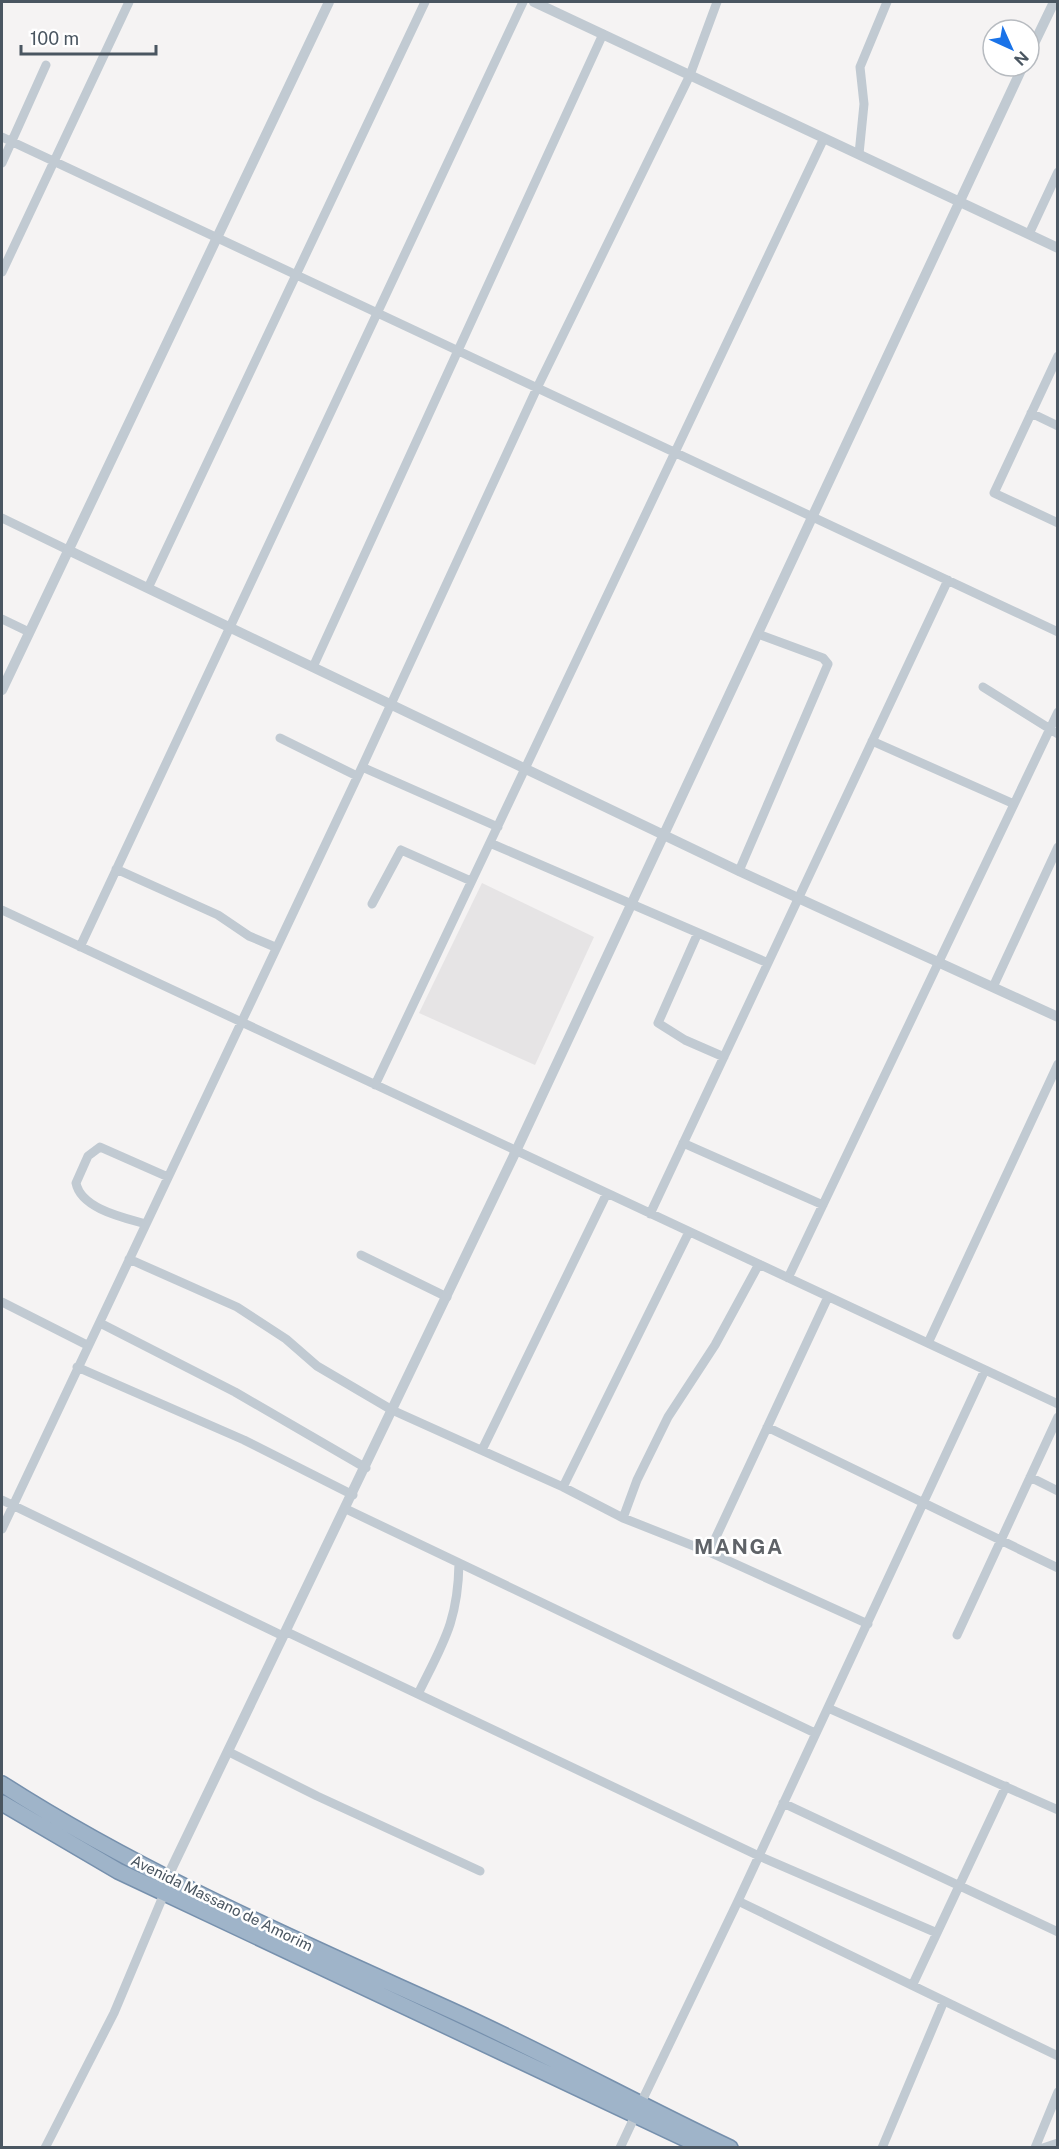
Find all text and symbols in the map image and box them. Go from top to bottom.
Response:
scale bar [21,18,156,56]
north arrow [981,18,1041,78]
text: 100 m [30,28,79,49]
text: N [1010,47,1032,69]
district label: MANGA [694,1534,784,1559]
street label: Avenida Massano de Amorim [128,1852,316,1954]

